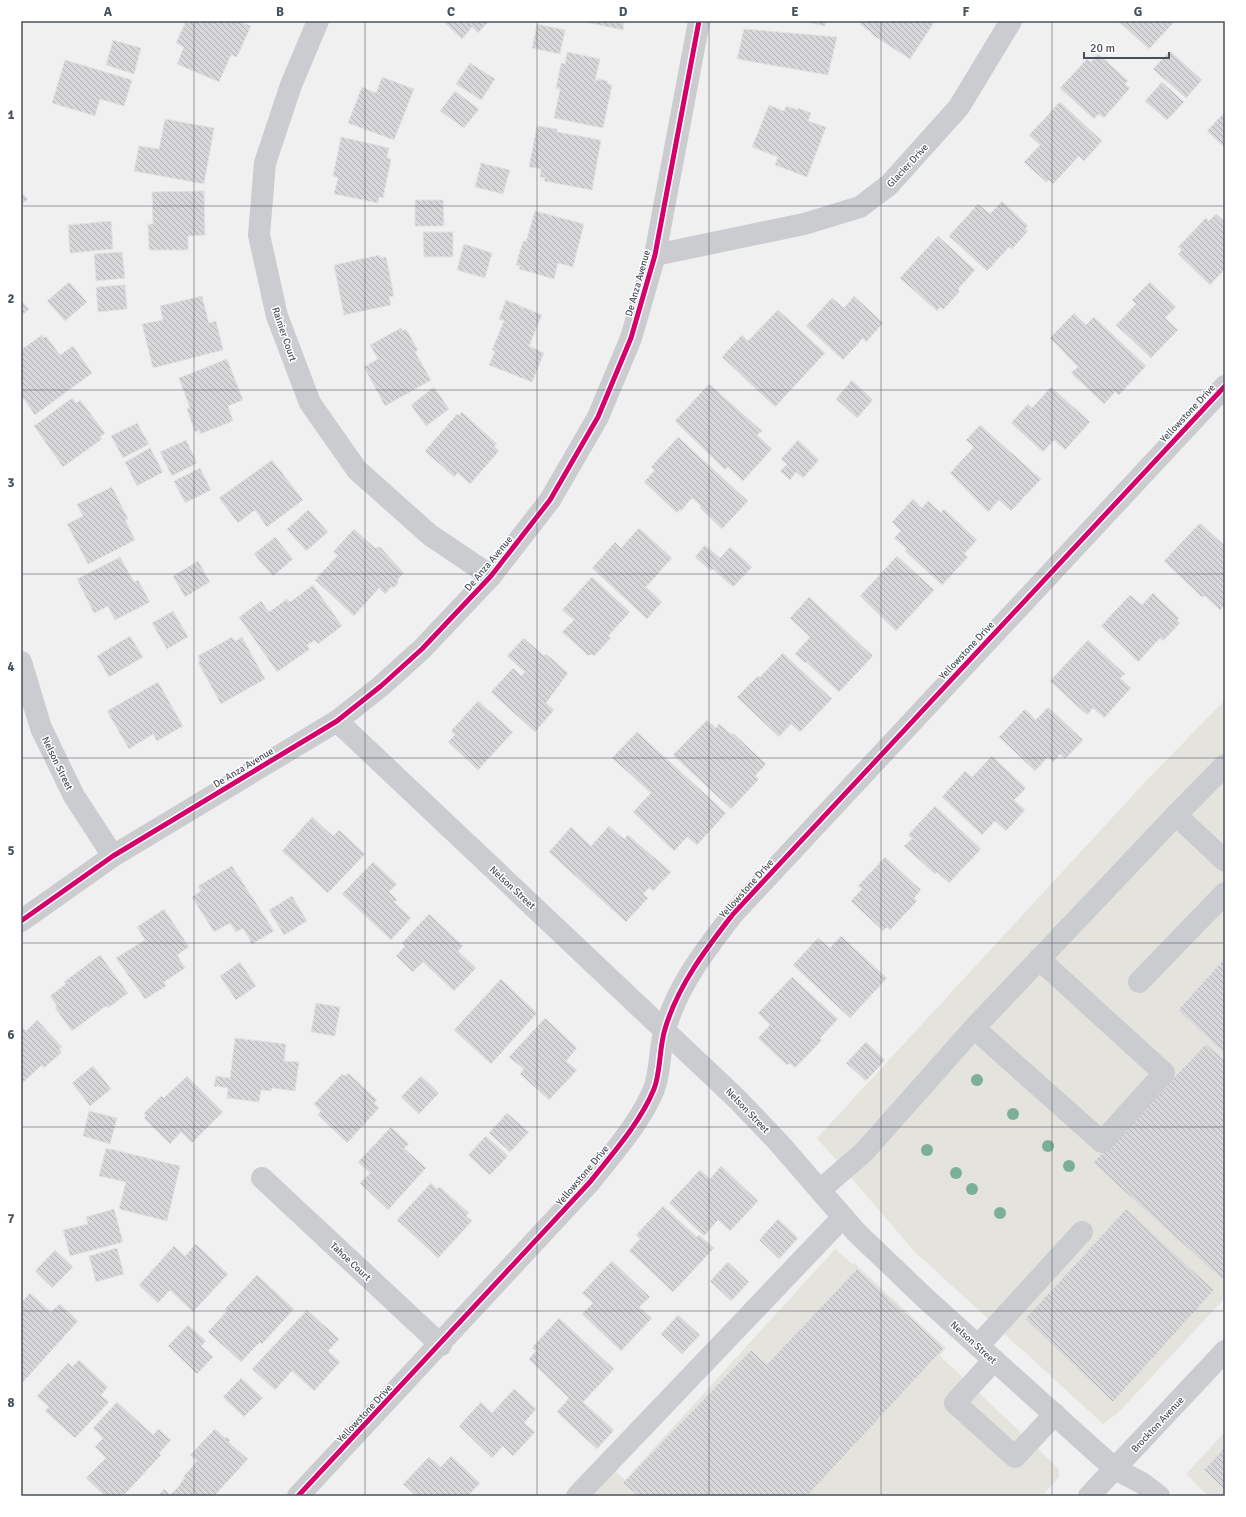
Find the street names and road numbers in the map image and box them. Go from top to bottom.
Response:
street label: Glacier Drive [885,141,931,190]
street label: De Anza Avenue [623,249,653,318]
street label: Rainier Court [269,306,299,364]
street label: Yellowstone Drive [1158,382,1218,445]
street label: De Anza Avenue [462,534,515,594]
street label: Yellowstone Drive [937,619,997,682]
street label: Nelson Street [39,735,75,793]
street label: De Anza Avenue [211,745,276,791]
street label: Yellowstone Drive [717,857,776,921]
street label: Nelson Street [487,864,538,912]
street label: Nelson Street [723,1086,772,1136]
street label: Yellowstone Drive [554,1143,612,1208]
street label: Tahoe Court [328,1240,373,1284]
street label: Nelson Street [948,1319,999,1367]
street label: Yellowstone Drive [335,1382,395,1445]
street label: Brockton Avenue [1129,1394,1187,1455]

